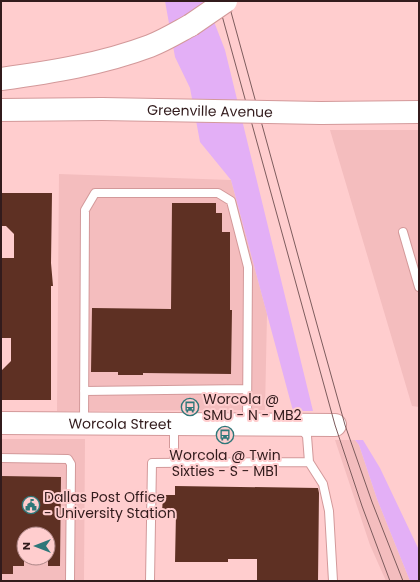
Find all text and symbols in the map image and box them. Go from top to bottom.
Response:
street label: Greenville Avenue [147,100,273,122]
place label: Worcola @ SMU - N - MB2 [203,389,302,425]
bus stop icon: Worcola @ SMU - N - MB2 [180,397,200,417]
street label: Worcola Street [68,413,172,434]
bus stop icon: Worcola @ Twin Sixties - S - MB1 [215,425,235,445]
place label: Worcola @ Twin Sixties - S - MB1 [169,445,281,481]
place label: Dallas Post Office - University Station [44,487,176,523]
public building icon: Dallas Post Office - University Station [21,495,41,515]
north arrow [16,526,56,566]
text: N [18,542,34,550]

